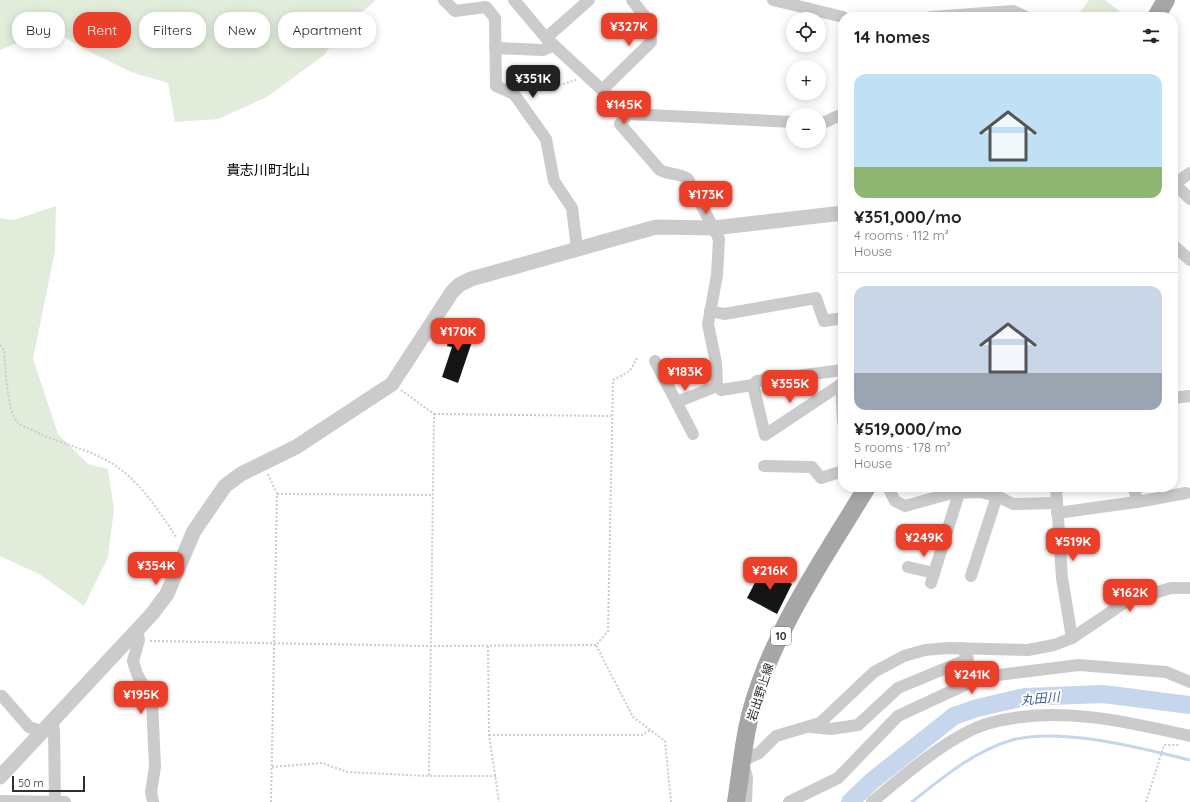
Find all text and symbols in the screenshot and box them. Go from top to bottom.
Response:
chip: Buy [12,12,65,48]
chip: Rent [73,12,131,48]
chip: Filters [139,12,206,48]
chip: New [214,12,270,48]
chip: Apartment [278,12,376,48]
map controls [786,12,826,148]
button: locate [786,12,826,52]
pin: ¥327K [601,13,657,47]
text: ¥327K [610,18,648,34]
icon: filters [1140,25,1162,47]
text: 14 homes [854,26,930,47]
button: + [786,60,826,100]
pin: ¥351K [505,65,561,99]
text: ¥351K [515,70,551,86]
pin: ¥145K [596,91,652,125]
text: ¥145K [606,96,642,112]
icon: home [972,100,1044,172]
button: − [786,108,826,148]
district label: 貴志川町北山 [226,161,310,179]
pin: ¥173K [678,181,734,215]
text: ¥173K [688,186,724,202]
text: ¥351,000/mo [854,206,962,227]
text: 4 rooms · 112 m² [854,227,949,243]
text: House [854,243,892,259]
icon: home [972,312,1044,384]
pin: ¥170K [430,318,486,352]
text: ¥170K [440,323,476,339]
pin: ¥183K [657,358,713,392]
text: ¥183K [667,363,703,379]
pin: ¥355K [762,370,818,404]
text: ¥355K [771,375,809,391]
text: ¥519,000/mo [854,418,962,439]
text: 5 rooms · 178 m² [854,439,951,455]
text: House [854,455,892,471]
pin: ¥249K [896,524,952,558]
pin: ¥519K [1045,528,1101,562]
text: ¥249K [905,529,943,545]
text: ¥519K [1055,533,1091,549]
pin: ¥354K [128,552,184,586]
text: ¥354K [137,557,175,573]
pin: ¥216K [742,557,798,591]
text: ¥216K [752,562,788,578]
pin: ¥162K [1102,579,1158,613]
text: ¥162K [1112,584,1148,600]
road number: 10 [771,627,791,645]
street label: 岩出野上線 [744,661,776,723]
pin: ¥241K [944,661,1000,695]
text: ¥241K [954,666,990,682]
pin: ¥195K [113,681,169,715]
text: ¥195K [123,686,159,702]
water label: 丸田川 [1020,688,1062,708]
scale bar [12,774,85,793]
text: 50 m [18,776,44,790]

